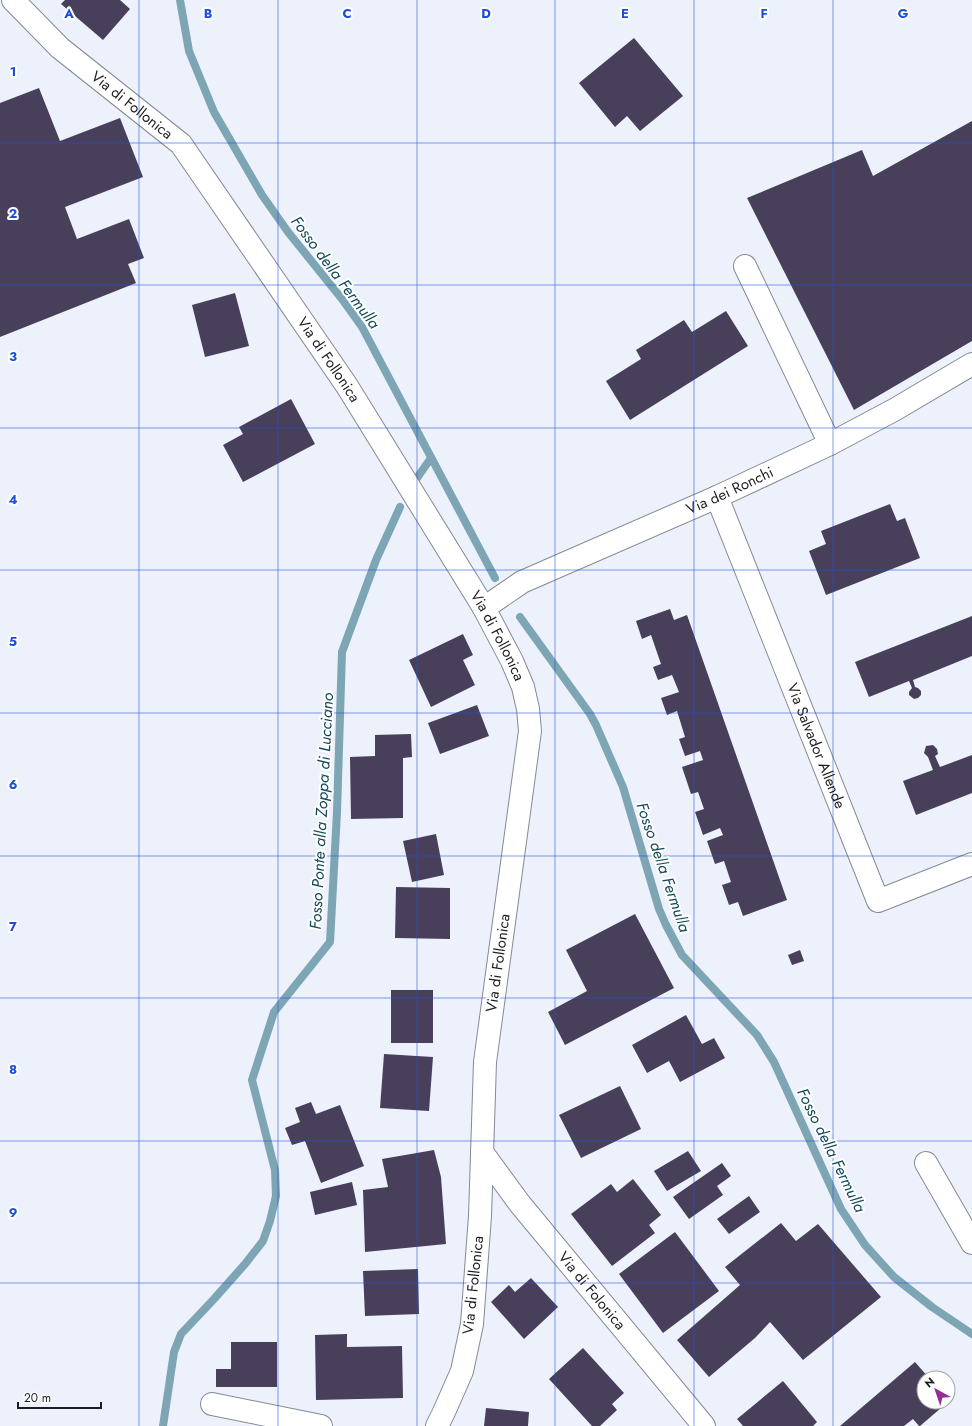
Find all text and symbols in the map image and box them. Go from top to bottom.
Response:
text: A [63,4,74,23]
text: B [204,4,213,23]
text: C [342,4,352,23]
text: D [481,4,491,23]
text: E [621,4,629,23]
text: F [760,4,768,23]
text: G [898,4,909,23]
text: 1 [10,62,16,81]
street label: Via di Follonica [86,66,178,144]
text: 2 [9,204,17,223]
water label: Fosso della Fermulla [285,211,386,334]
street label: Via di Follonica [292,312,366,407]
text: 3 [9,347,17,366]
street label: Via dei Ronchi [683,461,777,520]
text: 4 [8,490,18,509]
street label: Via di Follonica [465,586,530,684]
text: 5 [9,632,17,651]
street label: Via Salvador Allende [781,680,851,812]
water label: Fosso Ponte alla Zoppa di Lucciano [304,692,339,930]
text: 6 [9,775,18,794]
water label: Fosso della Fermulla [631,799,697,935]
street label: Via di Follonica [480,912,516,1014]
text: 7 [9,917,17,936]
text: 8 [9,1060,17,1079]
water label: Fosso della Fermulla [791,1084,872,1217]
text: 9 [9,1203,18,1222]
street label: Via di Follonica [457,1235,489,1335]
street label: Via di Folonica [553,1247,631,1335]
north arrow [916,1370,956,1410]
text: N [921,1373,938,1391]
scale bar [18,1384,101,1410]
text: 20 m [24,1389,51,1407]

